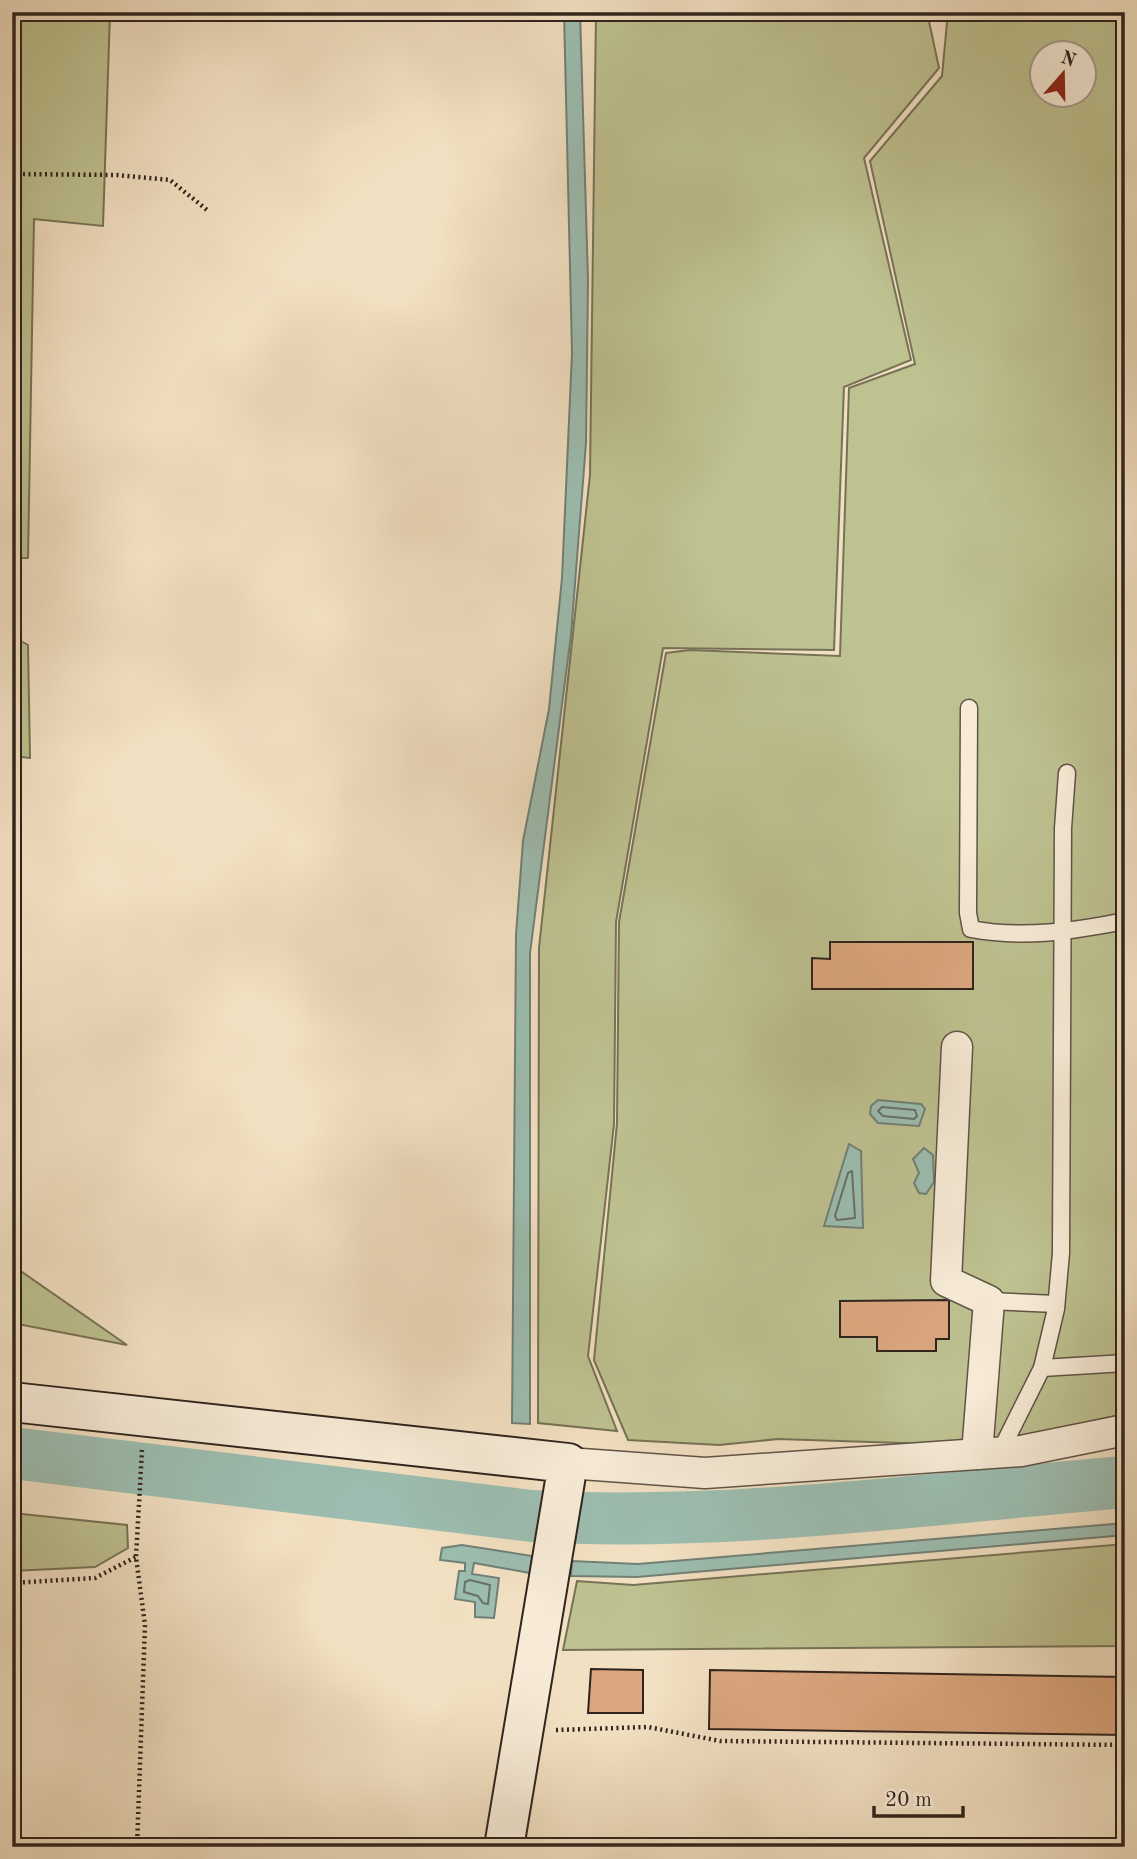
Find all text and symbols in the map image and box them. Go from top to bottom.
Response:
north arrow [1028,38,1098,108]
text: N [1058,49,1078,72]
scale bar [874,1775,964,1819]
text: 20 m [885,1790,932,1811]

